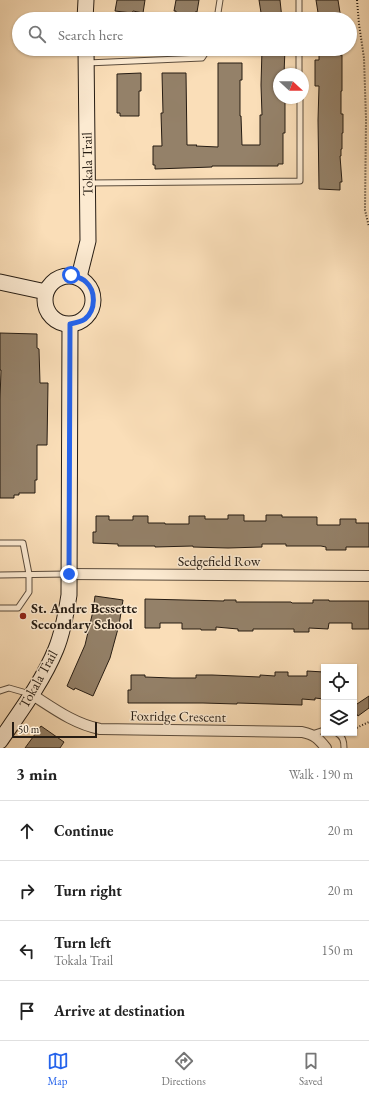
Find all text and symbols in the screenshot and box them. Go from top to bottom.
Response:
search box [12,12,357,56]
icon: search [26,23,48,45]
text: Search here [58,25,123,44]
north arrow [273,68,309,104]
street label: Tokala Trail [77,131,97,196]
route start [62,266,80,284]
street label: Sedgefield Row [178,552,261,570]
route end [60,565,78,583]
place label: St. Andre Bessette Secondary School [31,599,137,633]
marker: St. Andre Bessette Secondary School [18,611,28,621]
street label: Tokala Trail [15,646,62,711]
map controls [321,664,357,736]
button: locate [321,664,357,700]
button: layers [321,700,357,736]
street label: Foxridge Crescent [130,706,227,726]
scale bar [12,720,97,739]
text: 50 m [18,722,39,736]
text: 3 min [16,763,57,785]
text: Walk · 190 m [289,766,353,783]
icon: ahead [16,820,38,842]
text: Continue [54,821,114,840]
text: 20 m [328,822,353,839]
icon: right [16,880,38,902]
text: Turn right [54,881,122,900]
text: 20 m [328,882,353,899]
text: Turn left [54,933,111,952]
icon: left [16,940,38,962]
text: 150 m [322,942,353,959]
text: Tokala Trail [54,952,113,969]
icon: arrive [16,1000,38,1022]
text: Arrive at destination [54,1001,185,1020]
tab: Map [47,1050,69,1088]
tab: Directions [162,1050,206,1088]
tab: Saved [299,1050,322,1088]

